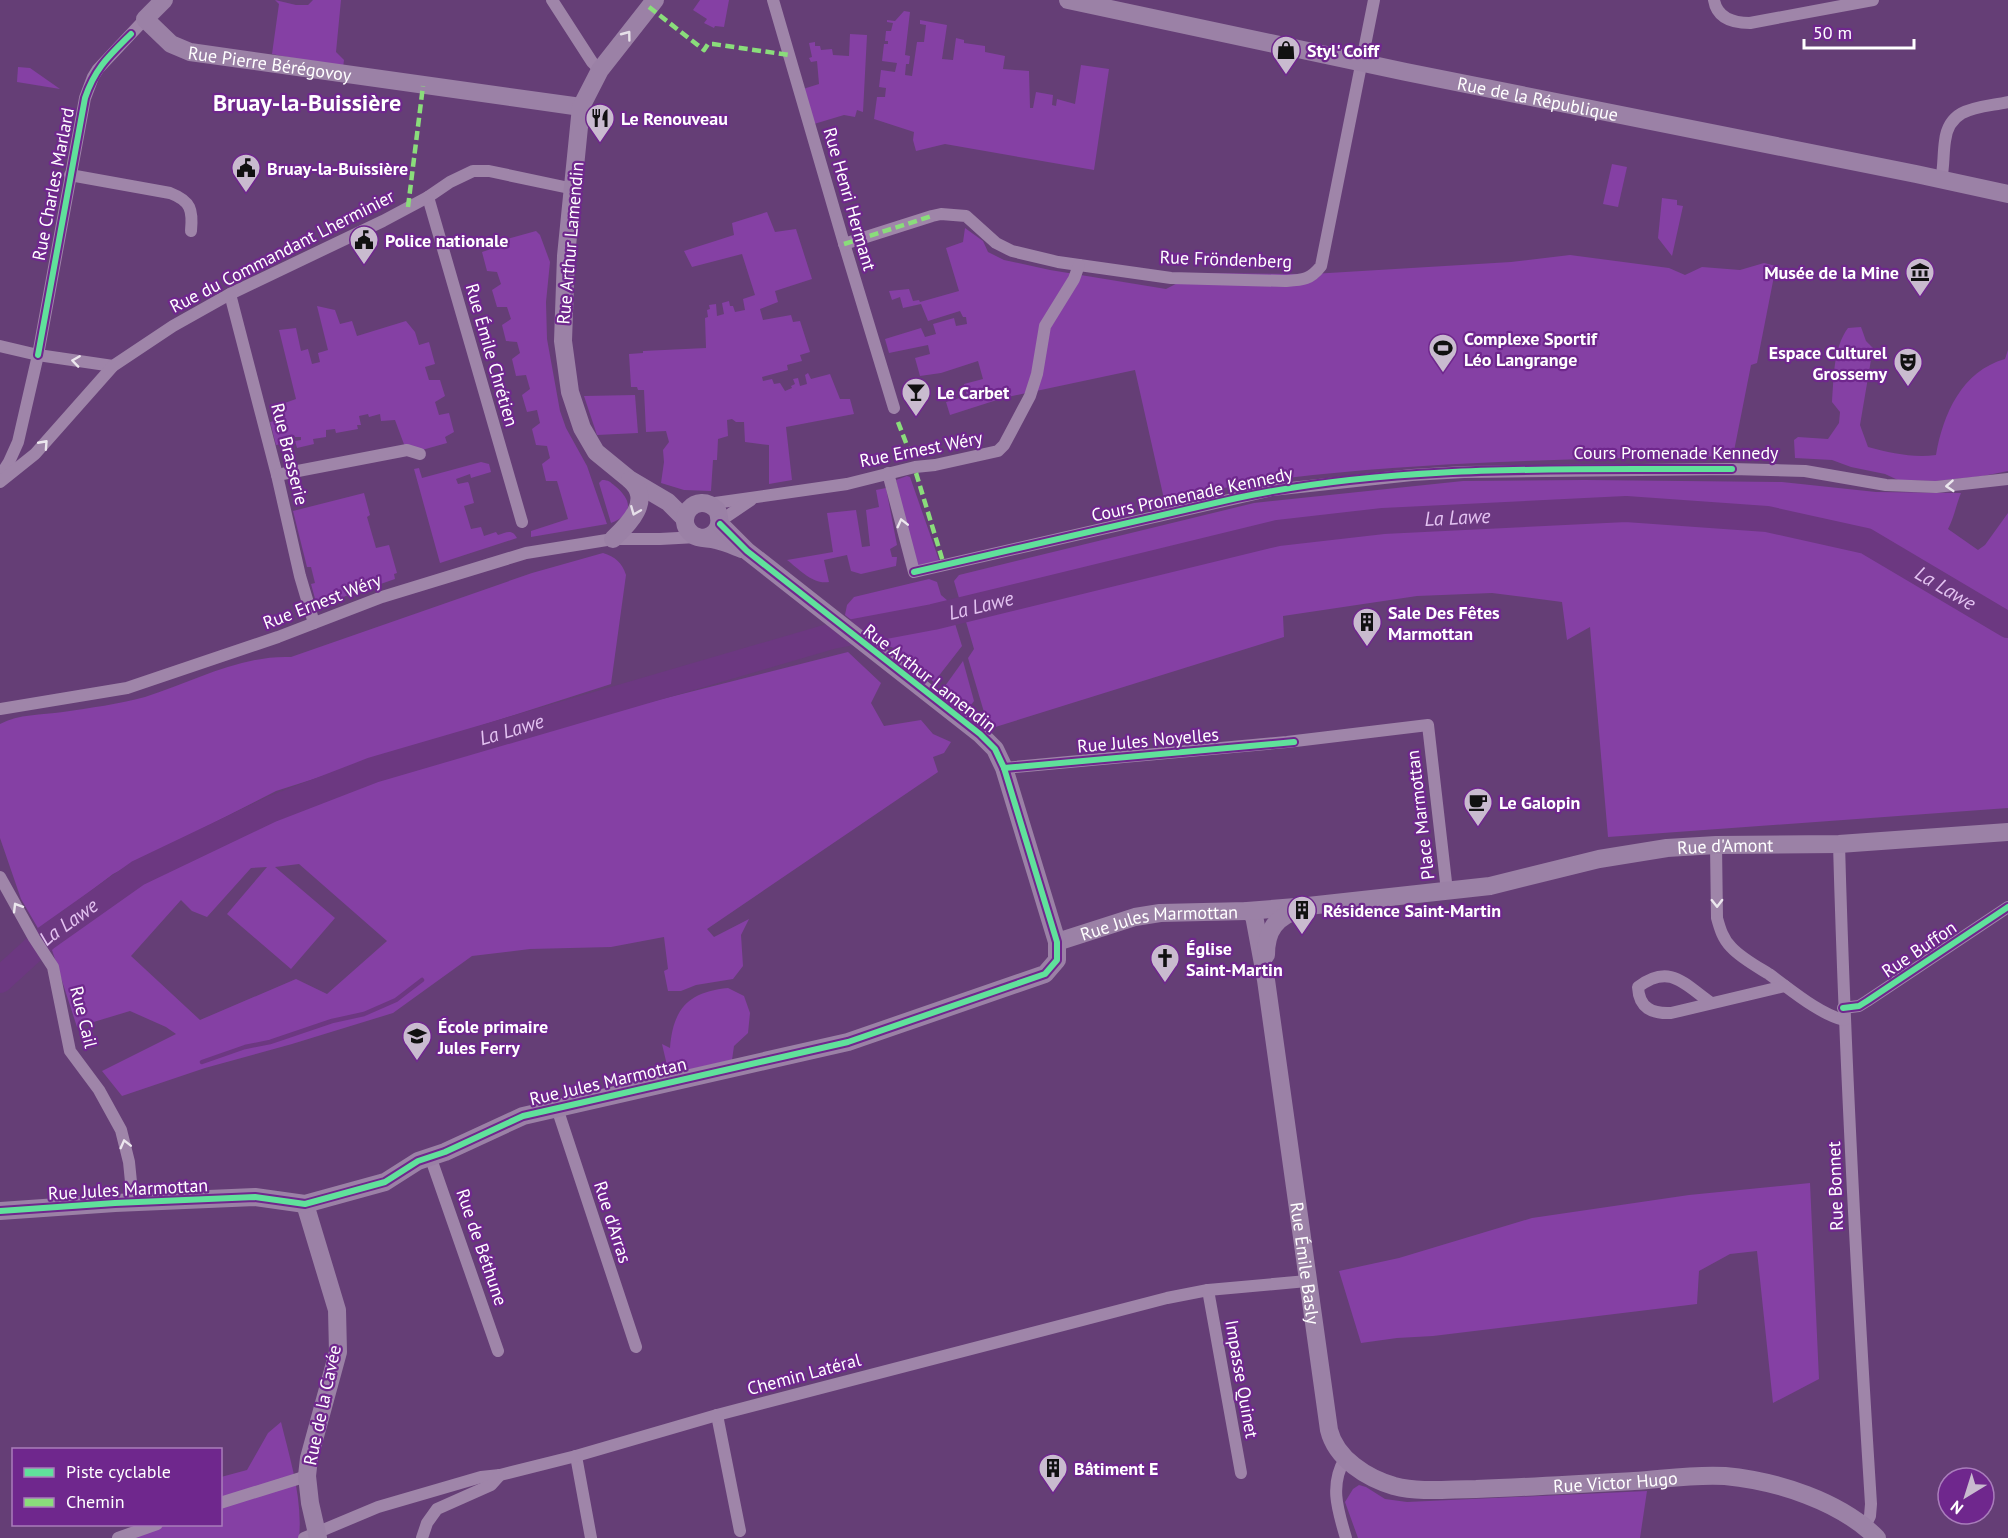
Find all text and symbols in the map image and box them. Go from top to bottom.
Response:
scale bar [1804,12,1914,50]
text: 50 m [1813,21,1852,44]
one-way arrow [620,31,631,42]
shop icon: Styl' Coiff [1270,34,1302,76]
place label: Styl' Coiff [1307,39,1380,62]
street label: Rue Pierre Bérégovoy [187,40,353,86]
street label: Rue de la République [1455,71,1620,126]
district label: Bruay-la-Buissière [213,87,401,118]
restaurant icon: Le Renouveau [584,102,616,144]
street label: Rue Charles Marlard [27,106,79,262]
place label: Le Renouveau [621,107,728,130]
street label: Rue Henri Hermant [819,125,881,273]
public building icon: Bruay-la-Buissière [230,152,262,194]
place label: Bruay-la-Buissière [267,157,408,180]
street label: Rue Arthur Lamendin [551,161,589,325]
street label: Rue du Commandant Lherminier [166,184,398,318]
public building icon: Police nationale [348,224,380,266]
place label: Police nationale [385,229,508,252]
street label: Rue Fröndenberg [1159,245,1293,273]
museum icon: Musée de la Mine [1904,256,1936,298]
place label: Musée de la Mine [1764,261,1899,284]
street label: Rue Émile Chrétien [461,281,523,429]
place label: Complexe Sportif Léo Langrange [1464,327,1598,371]
sports icon: Complexe Sportif Léo Langrange [1427,332,1459,374]
place label: Espace Culturel Grossemy [1769,341,1888,385]
theatre icon: Espace Culturel Grossemy [1892,346,1924,388]
one-way arrow [71,355,80,367]
bar icon: Le Carbet [900,376,932,418]
place label: Le Carbet [937,381,1010,404]
street label: Rue Brasserie [266,401,314,507]
street label: Rue Ernest Wéry [858,426,985,472]
one-way arrow [37,440,48,451]
street label: Cours Promenade Kennedy [1573,441,1779,464]
street label: Cours Promenade Kennedy [1089,461,1295,527]
one-way arrow [1945,480,1954,493]
water label: La Lawe [1424,503,1492,532]
one-way arrow [630,504,642,515]
one-way arrow [896,518,909,528]
water label: La Lawe [1911,560,1981,617]
street label: Rue Ernest Wéry [260,568,385,634]
water label: La Lawe [946,585,1017,626]
place label: Sale Des Fêtes Marmottan [1388,601,1500,645]
building icon: Sale Des Fêtes Marmottan [1351,606,1383,648]
street label: Rue Arthur Lamendin [859,619,1001,737]
water label: La Lawe [476,708,548,751]
street label: Rue Jules Noyelles [1076,722,1220,758]
street label: Place Marmottan [1401,749,1439,881]
cafe icon: Le Galopin [1462,786,1494,828]
place label: Le Galopin [1499,791,1580,814]
street label: Rue d'Amont [1676,833,1773,859]
water label: La Lawe [33,892,104,951]
building icon: Résidence Saint-Martin [1286,894,1318,936]
place label: Résidence Saint-Martin [1323,899,1501,922]
one-way arrow [1711,899,1723,908]
street label: Rue Jules Marmottan [1077,900,1238,945]
one-way arrow [13,903,25,913]
street label: Rue Buffon [1877,916,1961,982]
place label: Église Saint-Martin [1186,937,1283,981]
church icon: Église Saint-Martin [1149,942,1181,984]
street label: Rue Cail [65,984,103,1051]
place label: École primaire Jules Ferry [437,1015,548,1059]
school or university icon: École primaire Jules Ferry [401,1020,433,1062]
street label: Rue Jules Marmottan [527,1052,689,1110]
one-way arrow [119,1139,132,1149]
street label: Rue Bonnet [1822,1141,1848,1231]
street label: Rue Jules Marmottan [47,1173,209,1205]
street label: Rue d'Arras [589,1178,637,1266]
street label: Rue de Béthune [451,1186,513,1308]
street label: Rue Émile Basly [1286,1200,1326,1326]
street label: Impasse Quinet [1220,1318,1264,1440]
street label: Rue de la Cavée [298,1343,346,1467]
street label: Chemin Latéral [745,1348,864,1400]
legend [12,1448,222,1526]
building icon: Bâtiment E [1037,1452,1069,1494]
place label: Bâtiment E [1074,1457,1158,1480]
text: Piste cyclable [66,1460,171,1483]
street label: Rue Victor Hugo [1553,1466,1678,1497]
north arrow [1936,1466,1996,1526]
text: Chemin [66,1490,125,1513]
text: N [1946,1497,1967,1519]

